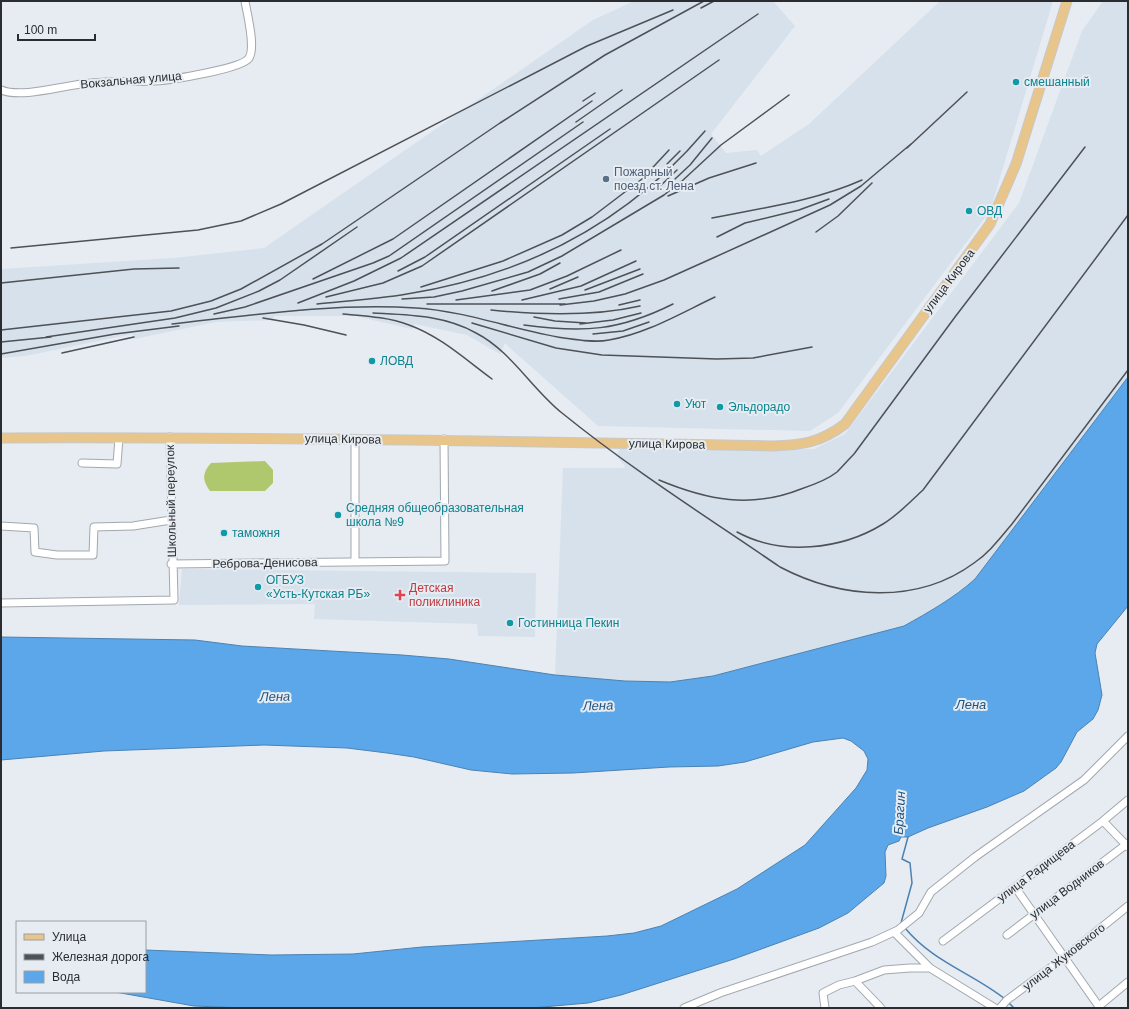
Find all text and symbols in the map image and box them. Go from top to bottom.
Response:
scale bar [18,16,95,42]
text: 100 m [24,23,57,37]
street label: Вокзальная улица [80,69,183,91]
place label: смешанный [1024,75,1090,89]
marker: смешанный [1011,77,1021,87]
place label: Пожарный поезд ст. Лена [614,165,694,193]
marker: Пожарный поезд ст. Лена [601,174,611,184]
place label: ОВД [977,204,1002,218]
marker: ОВД [964,206,974,216]
street label: улица Кирова [920,246,978,316]
place label: ЛОВД [380,354,413,368]
marker: ЛОВД [367,356,377,366]
place label: Уют [685,397,707,411]
marker: Уют [672,399,682,409]
place label: Эльдорадо [728,400,791,414]
marker: Эльдорадо [715,402,725,412]
street label: улица Кирова [305,431,382,447]
street label: улица Кирова [629,436,706,452]
street label: Школьный переулок [163,444,179,557]
place label: Средняя общеобразовательная школа №9 [346,501,524,529]
marker: Средняя общеобразовательная школа №9 [333,510,343,520]
place label: таможня [232,526,280,540]
marker: таможня [219,528,229,538]
street label: Реброва-Денисова [212,555,318,571]
place label: ОГБУЗ «Усть-Кутская РБ» [266,573,370,601]
place label: Детская поликлиника [409,581,481,609]
marker: ОГБУЗ «Усть-Кутская РБ» [253,582,263,592]
marker: Детская поликлиника [394,589,406,601]
place label: Гостинница Пекин [518,616,619,630]
marker: Гостинница Пекин [505,618,515,628]
water label: Лена [259,689,290,704]
water label: Лена [581,697,614,714]
water label: Лена [955,697,986,712]
water label: Брагин [891,791,908,835]
street label: улица Радищева [994,837,1078,905]
street label: улица Водников [1027,856,1107,922]
street label: улица Жуковского [1020,920,1108,993]
legend [16,921,146,993]
text: Улица [52,930,86,944]
text: Железная дорога [52,950,149,964]
text: Вода [52,970,80,984]

